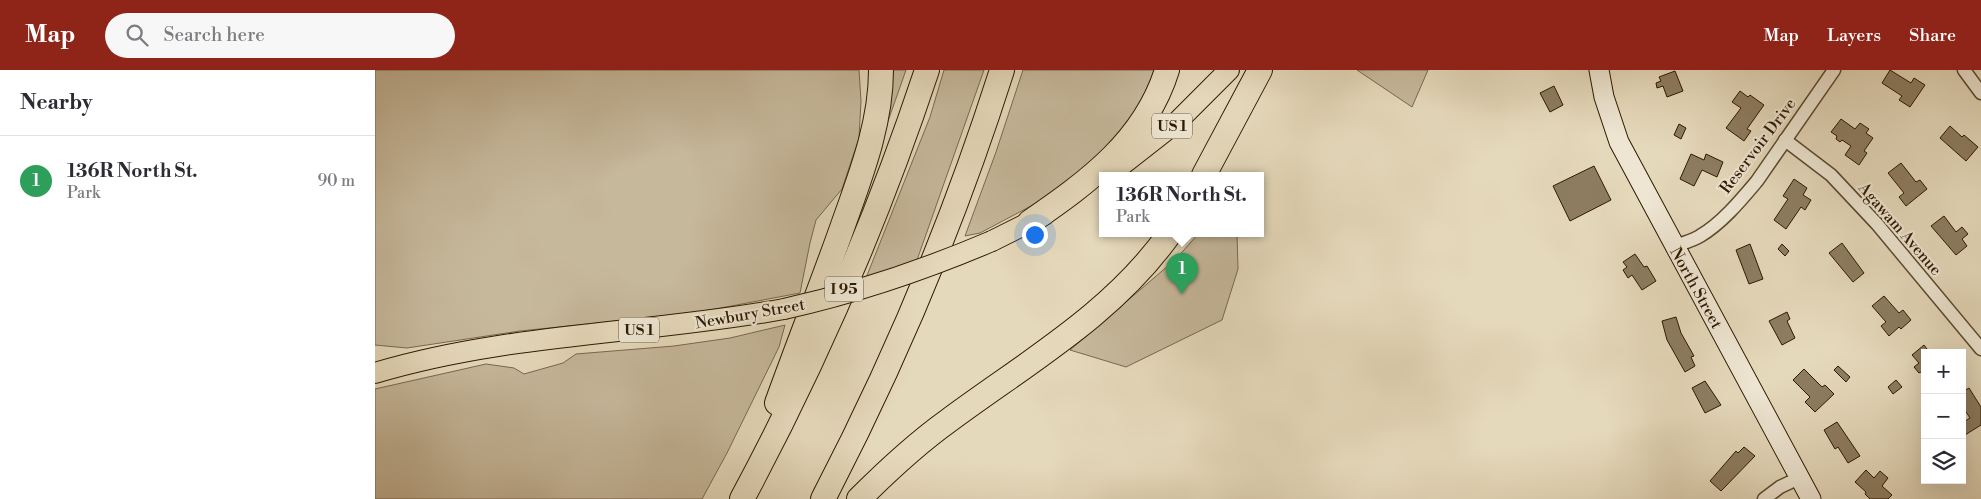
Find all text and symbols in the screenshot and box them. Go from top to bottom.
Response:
search box [105,13,455,58]
text: Map [25,20,75,50]
icon: search [123,21,151,49]
text: Search here [163,23,265,47]
text: Map [1764,24,1799,47]
text: Layers [1827,24,1881,47]
text: Share [1909,24,1956,47]
text: Nearby [20,90,93,116]
street label: Reservoir Drive [1716,94,1800,198]
road number: US 1 [1152,114,1192,138]
text: 136R North St. [67,159,198,183]
text: 1 [32,171,40,191]
text: 90 m [317,171,355,191]
popup [1099,172,1264,237]
street label: Agawam Avenue [1853,178,1946,280]
text: Park [67,183,100,203]
text: 136R North St. [1116,183,1247,207]
text: Park [1116,207,1149,227]
your location [1022,222,1048,248]
street label: North Street [1665,244,1727,333]
pin: 1 [1166,253,1198,294]
road number: I 95 [825,276,863,302]
street label: Newbury Street [694,294,807,333]
road number: US 1 [619,318,659,342]
map controls [1921,349,1966,484]
button: + [1921,349,1966,394]
button: − [1921,394,1966,439]
button: layers [1921,439,1966,484]

